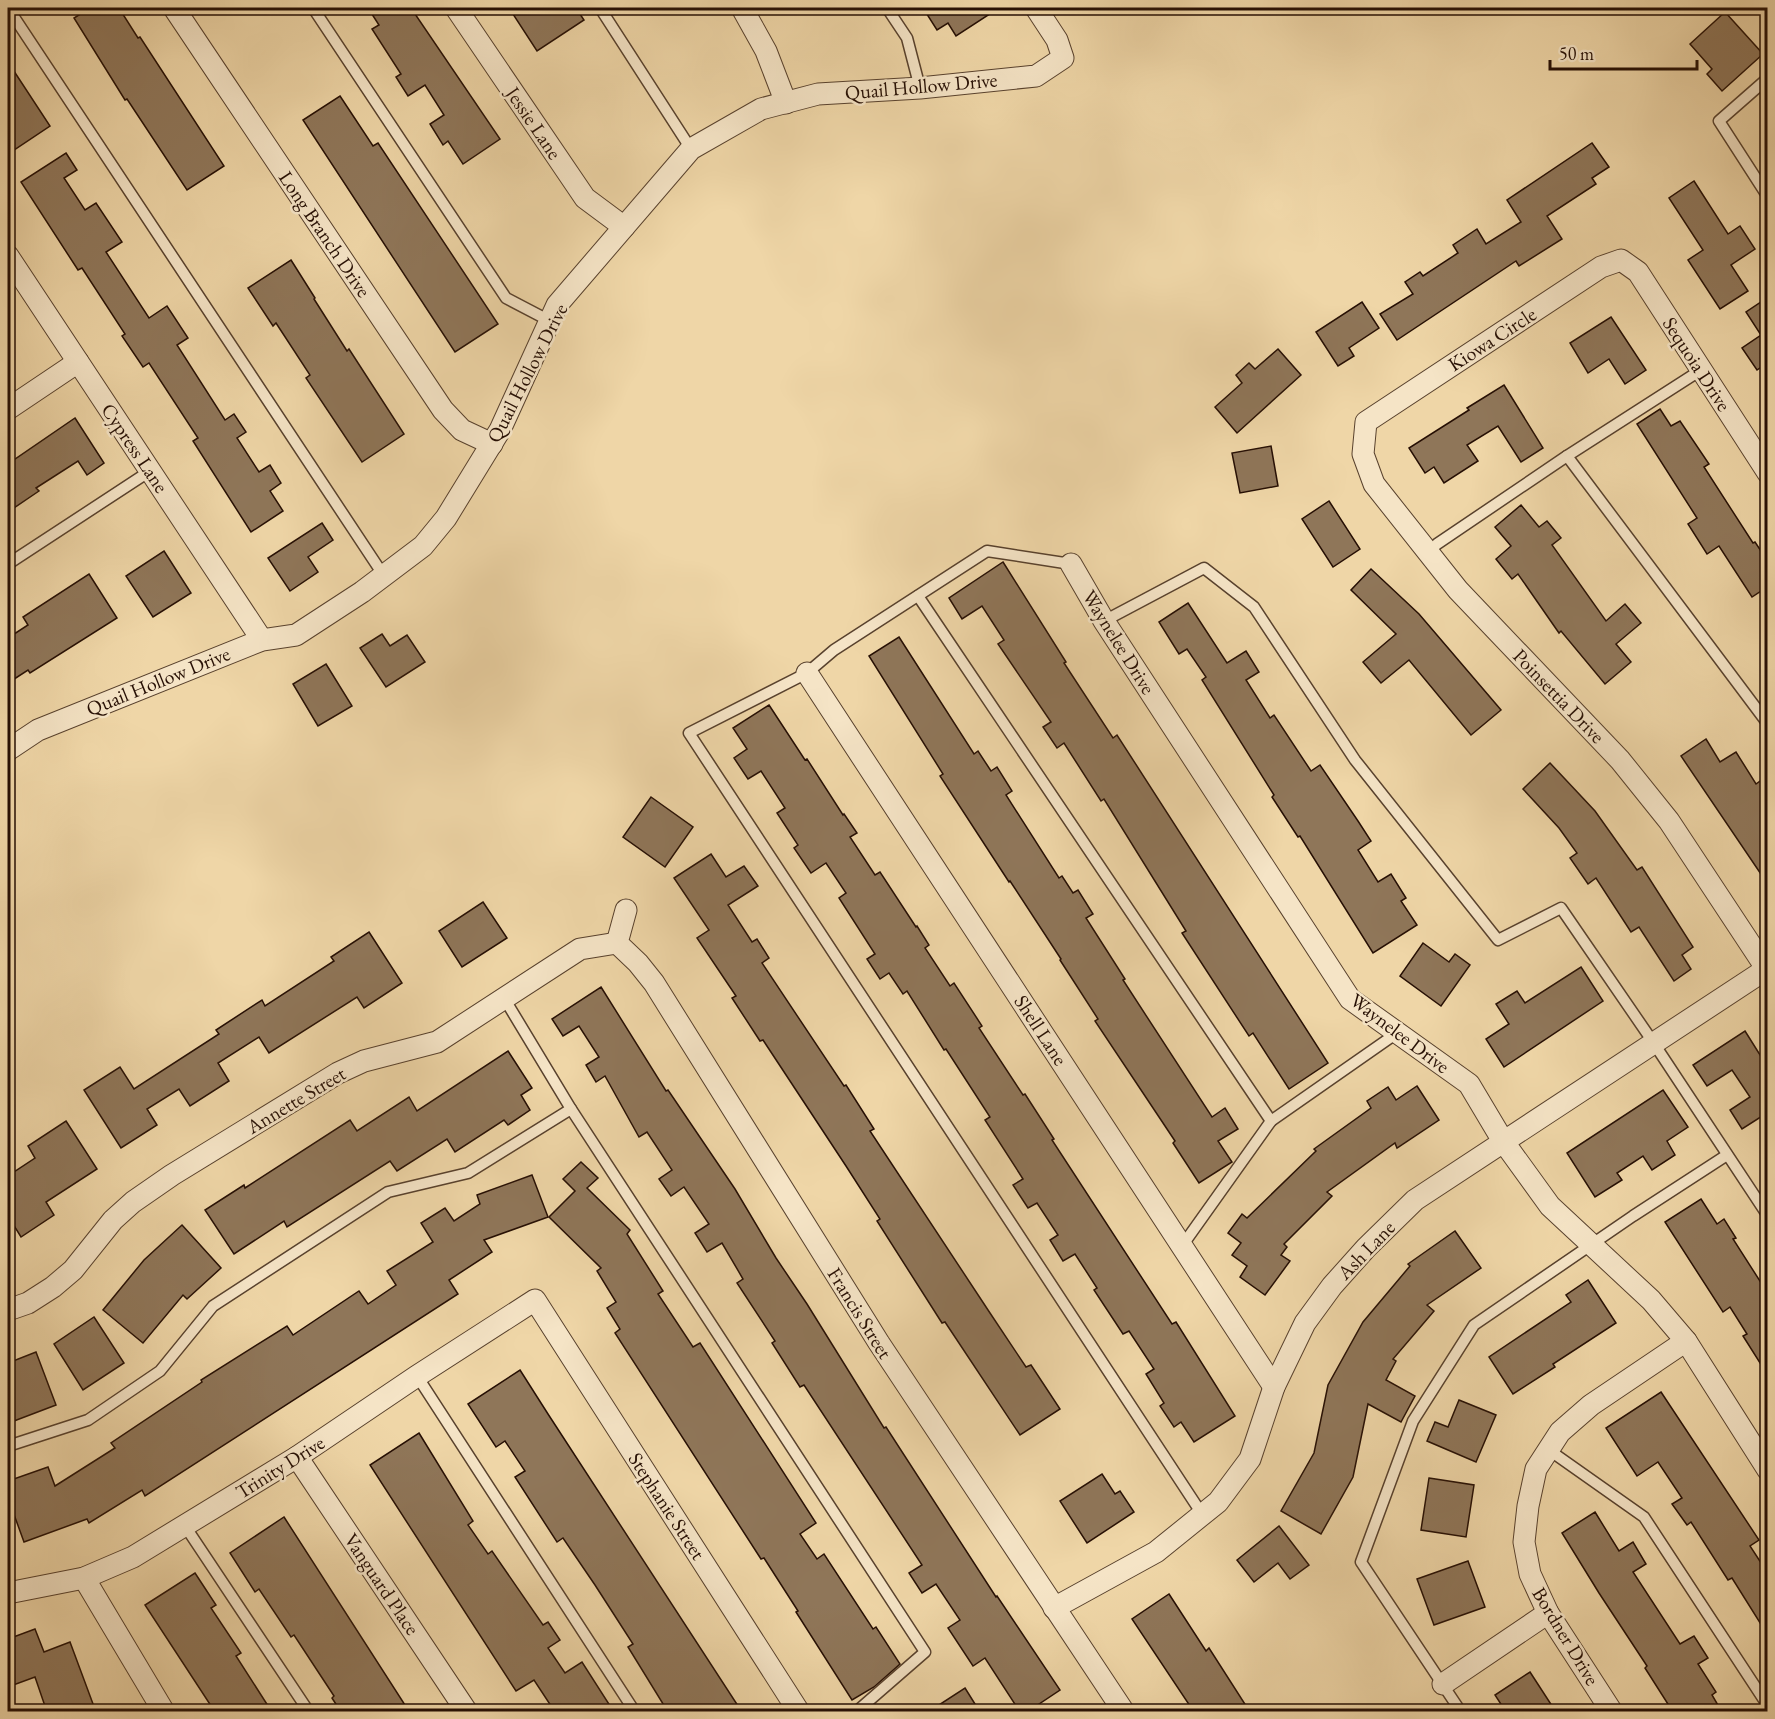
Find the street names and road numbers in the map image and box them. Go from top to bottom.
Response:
street label: Quail Hollow Drive [844,66,998,106]
street label: Jessie Lane [499,80,568,165]
street label: Long Branch Drive [273,166,377,302]
street label: Quail Hollow Drive [481,299,573,447]
street label: Kiowa Circle [1443,301,1541,377]
street label: Sequoia Drive [1657,312,1737,416]
street label: Cypress Lane [95,398,175,498]
street label: Waynelee Drive [1077,585,1161,699]
street label: Quail Hollow Drive [82,640,234,722]
street label: Poinsettia Drive [1507,643,1611,749]
street label: Waynelee Drive [1345,987,1455,1079]
street label: Shell Lane [1009,990,1074,1070]
street label: Annette Street [241,1060,351,1140]
street label: Ash Lane [1331,1215,1401,1286]
street label: Francis Street [822,1262,899,1364]
street label: Trinity Drive [231,1429,330,1505]
street label: Stephanie Street [623,1447,712,1565]
street label: Vanguard Place [338,1528,426,1640]
street label: Bordner Drive [1526,1582,1606,1690]

